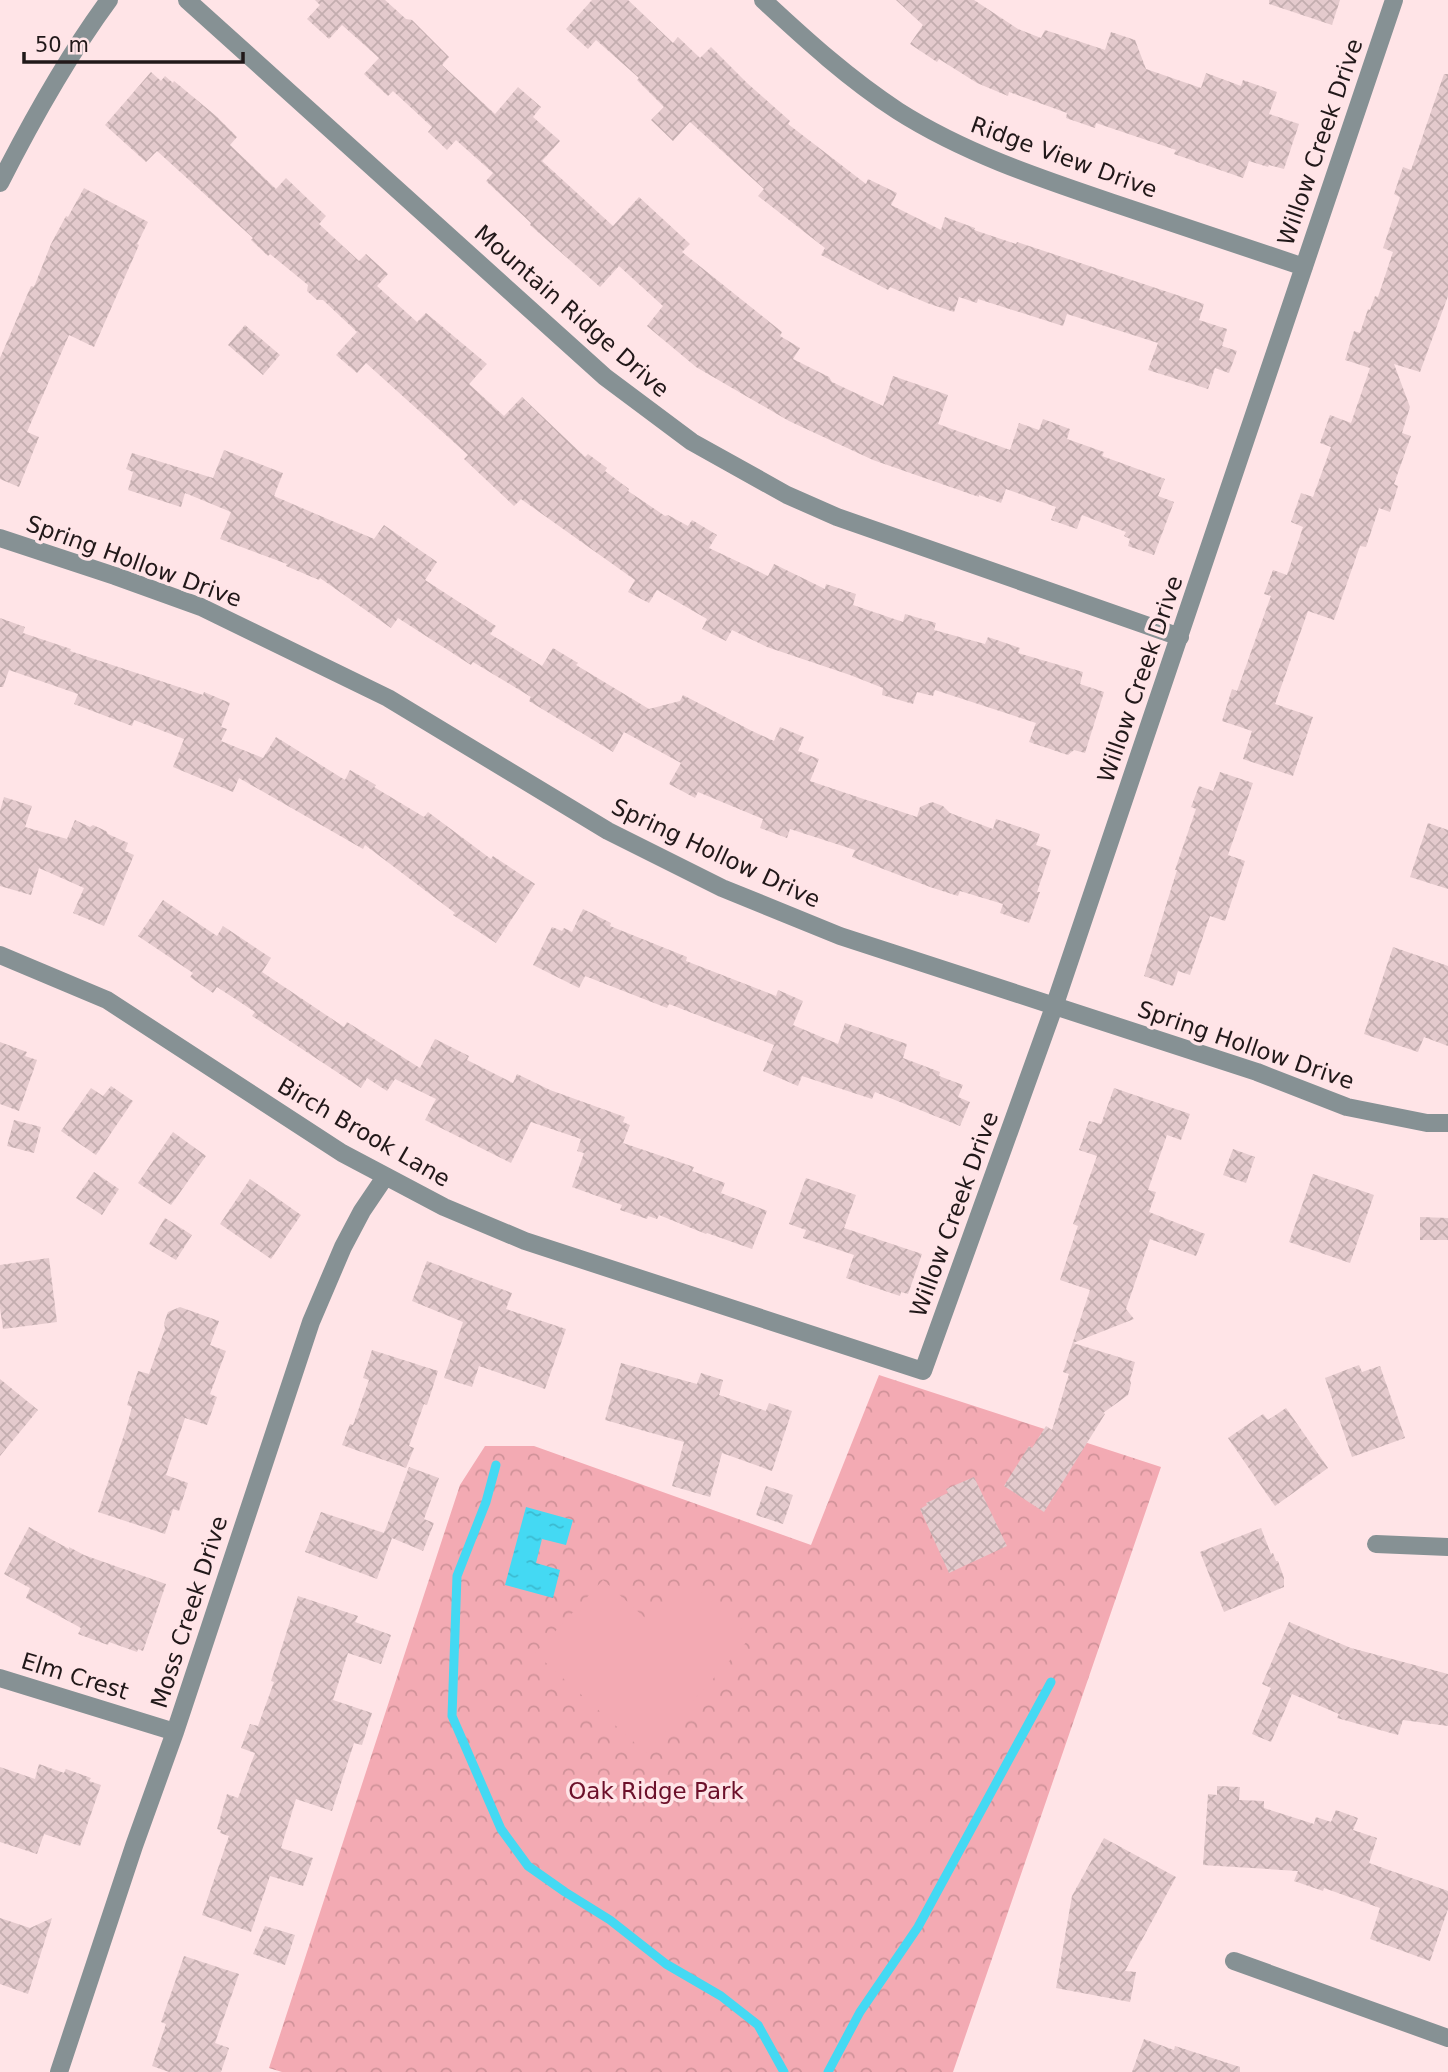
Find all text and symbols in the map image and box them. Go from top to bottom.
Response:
scale bar [24,21,243,65]
text: 50 m [35,33,89,57]
street label: Willow Creek Drive [1272,35,1368,249]
street label: Ridge View Drive [967,111,1161,203]
street label: Mountain Ridge Drive [470,220,674,402]
street label: Spring Hollow Drive [23,510,245,612]
street label: Willow Creek Drive [1092,572,1188,786]
street label: Spring Hollow Drive [608,793,824,913]
street label: Spring Hollow Drive [1134,996,1358,1094]
street label: Birch Brook Lane [273,1072,455,1192]
street label: Willow Creek Drive [905,1108,1003,1320]
street label: Moss Creek Drive [146,1513,232,1711]
street label: Elm Crest [18,1647,132,1705]
park label: Oak Ridge Park [568,1778,744,1804]

